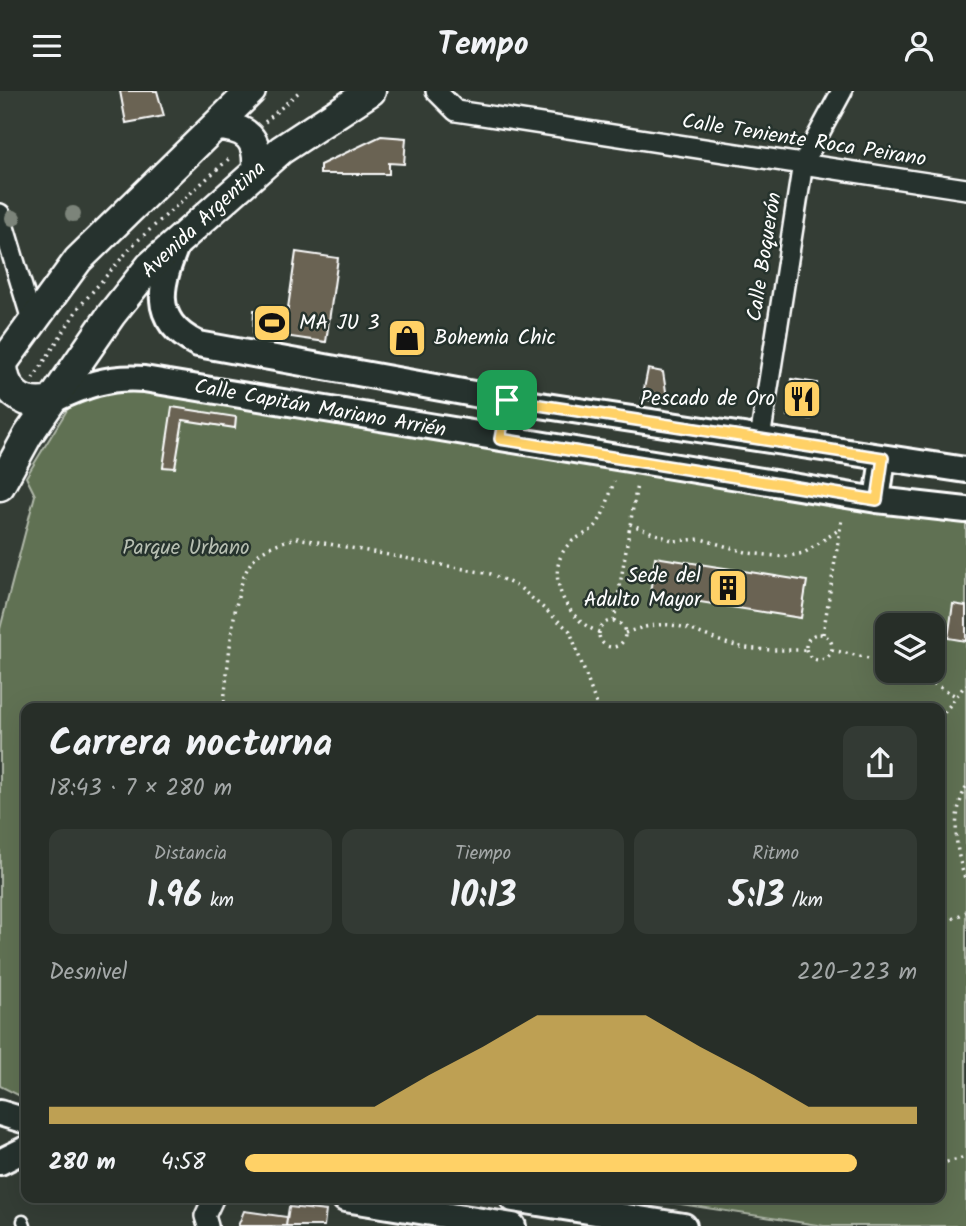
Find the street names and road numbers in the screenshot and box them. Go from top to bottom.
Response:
street label: Calle Teniente Roca Peirano [680,105,928,177]
street label: Avenida Argentina [134,153,274,287]
street label: Calle Boquerón [738,190,792,324]
street label: Calle Capitán Mariano Arrién [192,371,448,447]

